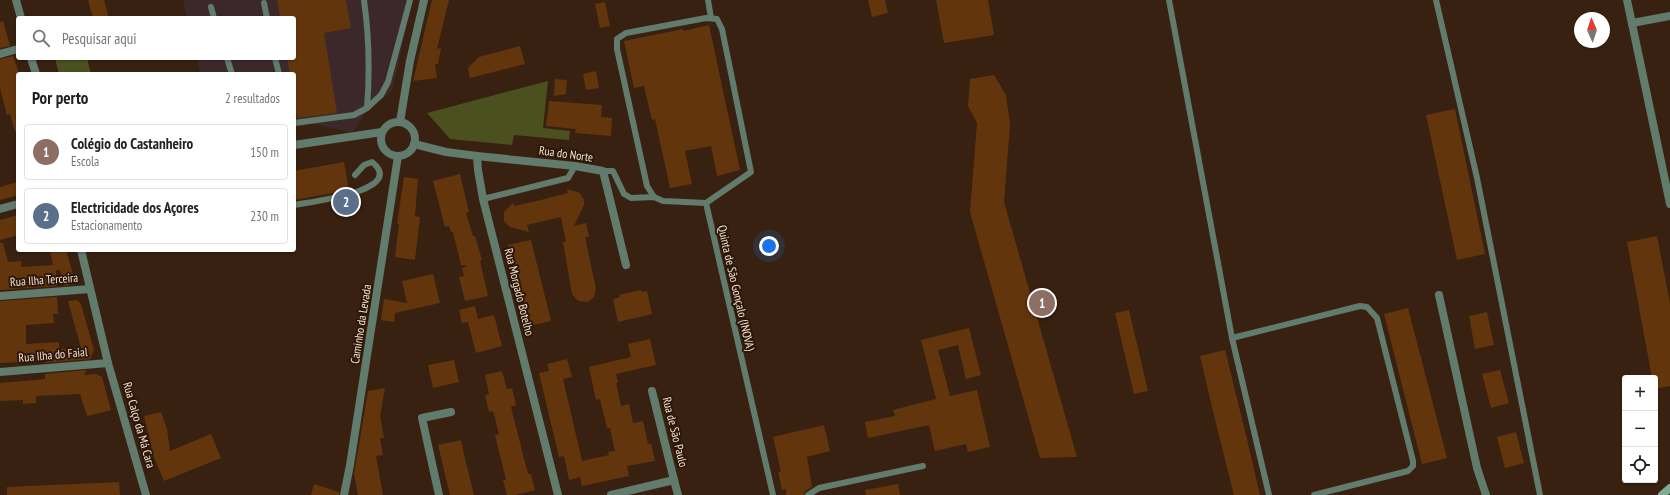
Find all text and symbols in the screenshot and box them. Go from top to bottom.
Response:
north arrow [1574,12,1610,48]
search box [16,16,296,60]
icon: search [30,27,52,49]
text: Pesquisar aqui [62,29,136,48]
text: Por perto [32,87,88,109]
text: 2 resultados [225,90,280,107]
text: Colégio do Castanheiro [71,134,193,153]
street label: Rua do Norte [538,142,594,165]
text: 1 [43,144,49,161]
text: 150 m [250,144,279,161]
text: Escola [71,153,99,170]
pin: 2 [333,187,359,217]
text: Electricidade dos Açores [71,198,199,217]
text: 2 [43,208,49,225]
text: 230 m [250,208,279,225]
text: Estacionamento [71,217,142,234]
street label: Quinta de São Gonçalo (INOVA) [715,224,758,352]
your location [759,236,779,256]
street label: Rua Morgado Botelho [501,247,538,337]
street label: Rua Ilha Terceira [9,270,79,289]
street label: Caminho da Levada [347,283,374,365]
pin: 1 [1029,288,1055,318]
street label: Rua Ilha do Faial [18,344,88,365]
map controls [1622,375,1658,483]
button: + [1622,375,1658,411]
street label: Rua Calço da Má Cara [120,380,159,470]
street label: Rua de São Paulo [660,395,691,469]
button: − [1622,411,1658,447]
button: locate [1622,447,1658,483]

